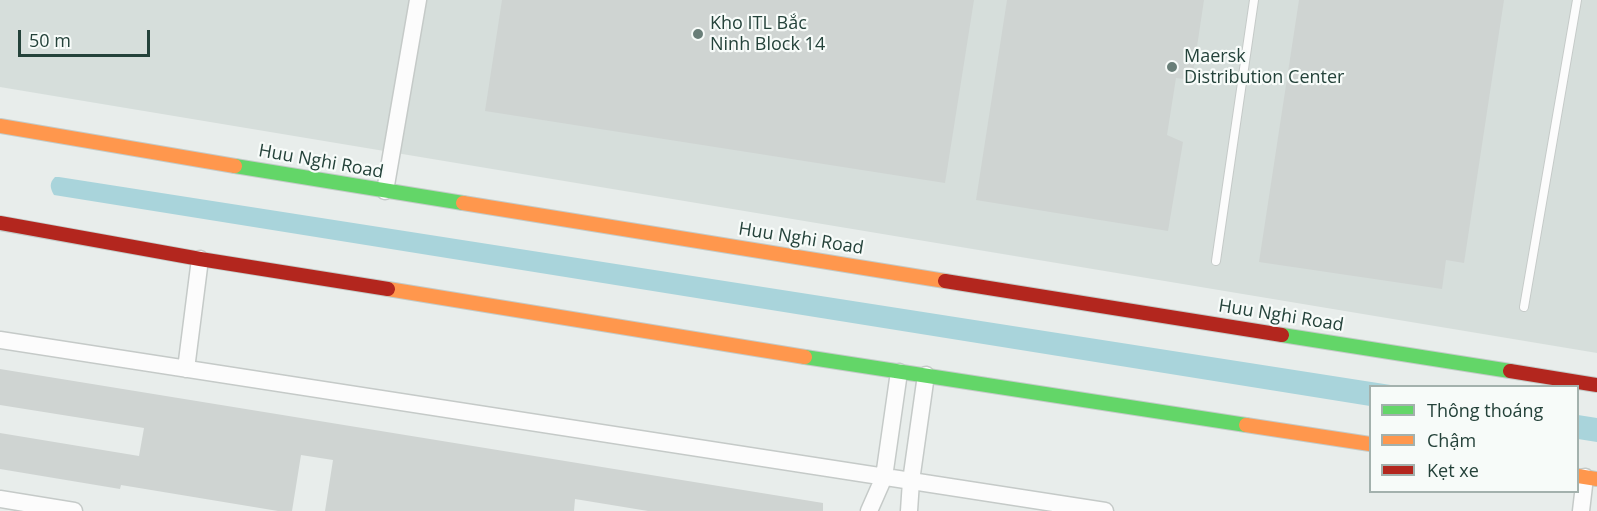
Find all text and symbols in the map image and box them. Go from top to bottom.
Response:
place label: Kho ITL Bắc Ninh Block 14 [710,13,825,56]
scale bar [21,18,153,56]
marker: Kho ITL Bắc Ninh Block 14 [691,27,705,41]
text: 50 m [29,28,71,52]
place label: Maersk Distribution Center [1184,46,1344,88]
marker: Maersk Distribution Center [1165,60,1179,74]
street label: Huu Nghi Road [257,140,385,184]
street label: Huu Nghi Road [737,218,865,260]
street label: Huu Nghi Road [1217,295,1345,337]
legend [1369,385,1579,493]
text: Thông thoáng [1427,398,1543,422]
text: Chậm [1427,428,1476,452]
text: Kẹt xe [1427,458,1479,482]

